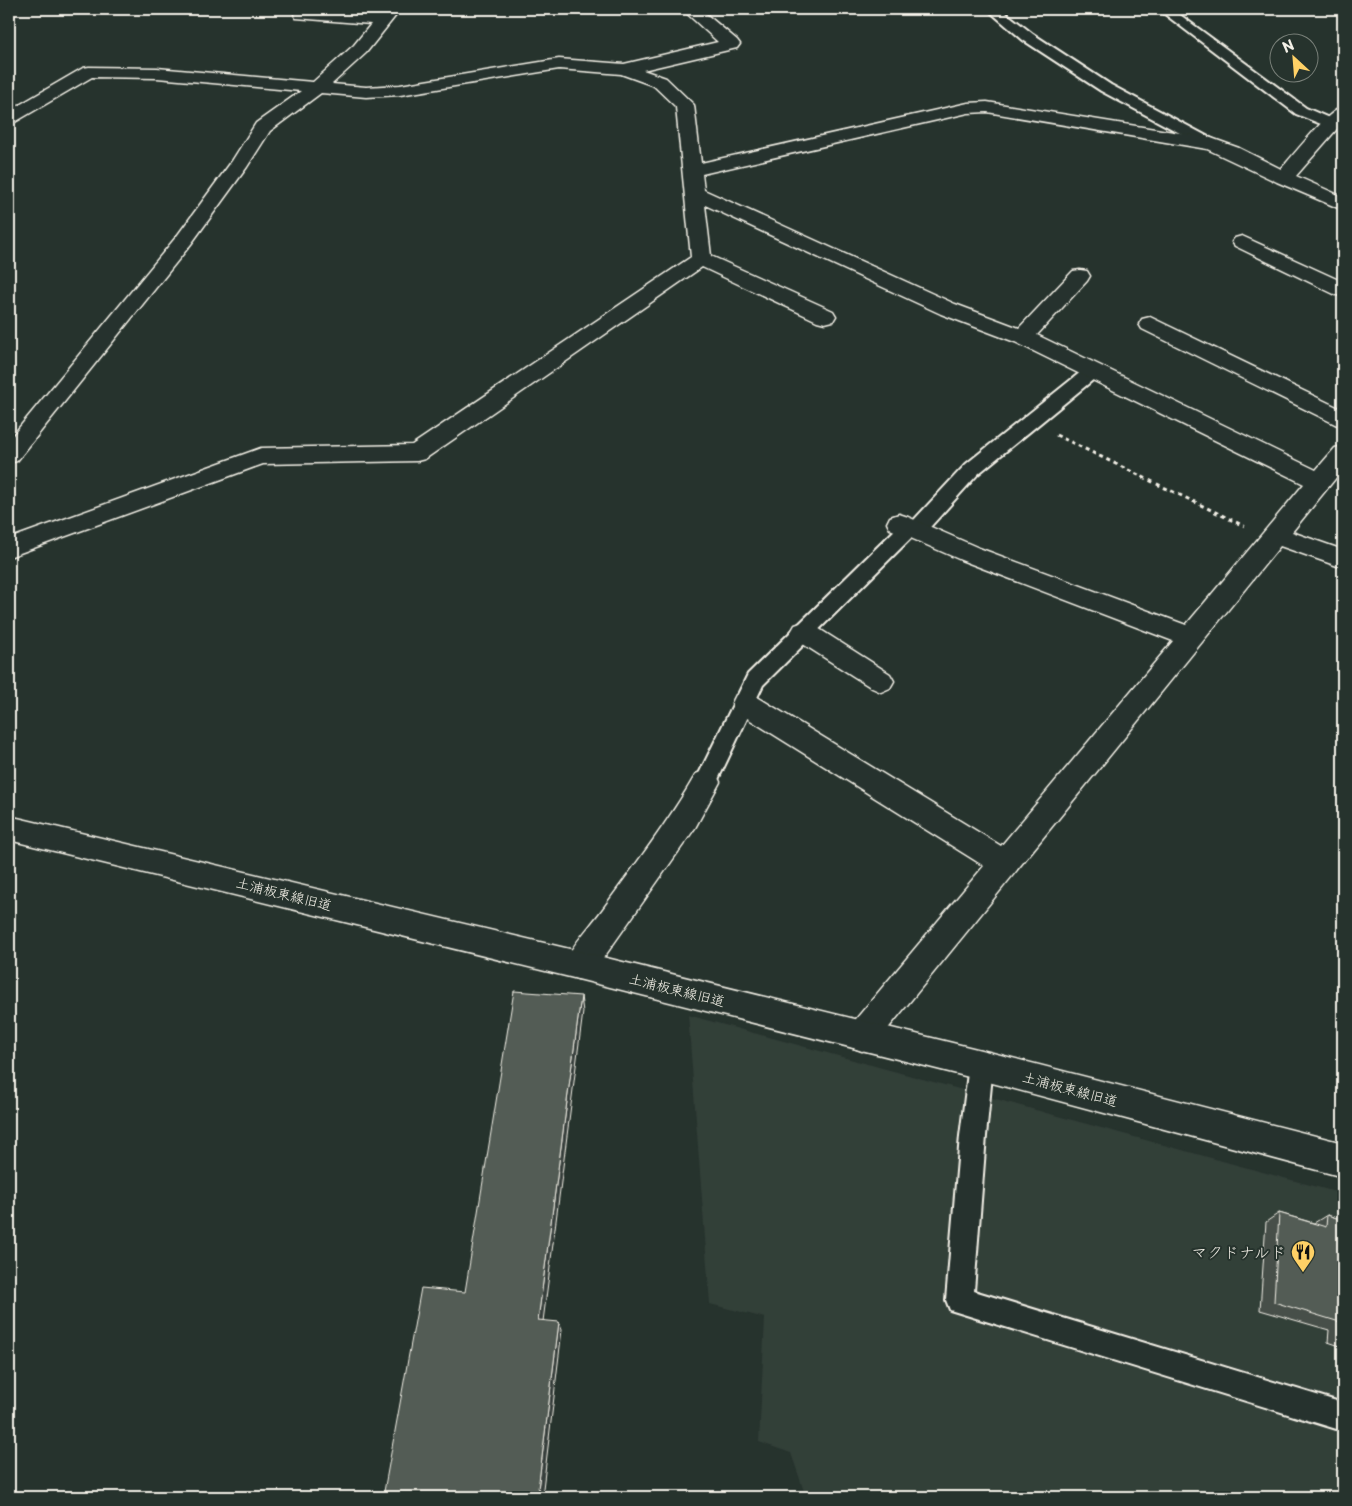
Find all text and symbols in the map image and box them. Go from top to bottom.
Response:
north arrow [1270,32,1320,82]
text: N [1278,34,1298,58]
street label: 土浦板東線旧道 [234,871,334,916]
street label: 土浦板東線旧道 [627,967,727,1012]
street label: 土浦板東線旧道 [1020,1066,1120,1111]
place label: マクドナルド [1191,1239,1286,1263]
restaurant icon: マクドナルド [1290,1239,1316,1273]

